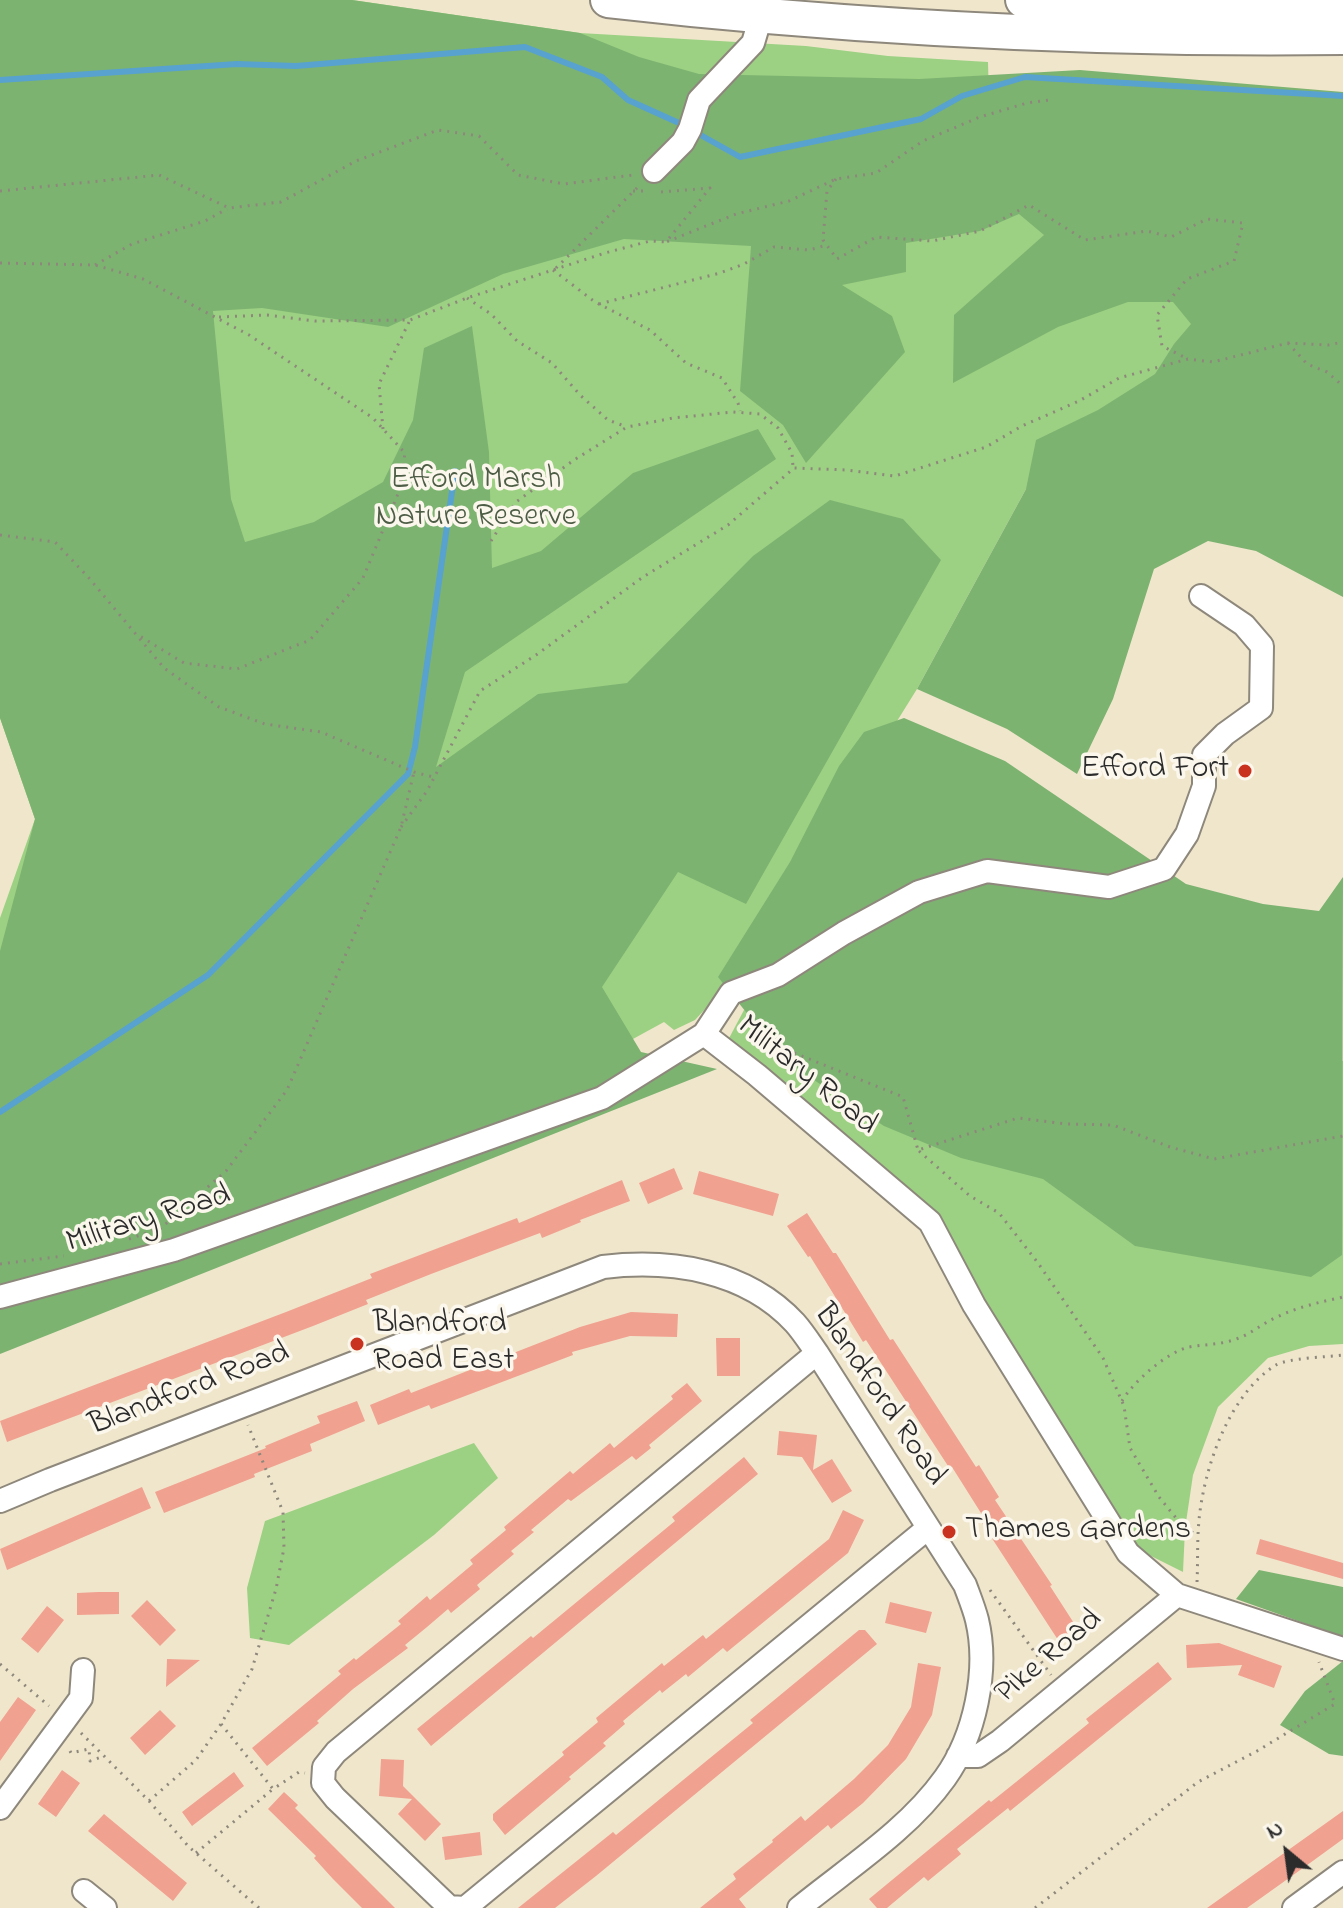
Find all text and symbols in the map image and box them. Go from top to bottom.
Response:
park label: Efford Marsh Nature Reserve [376,463,576,538]
place label: Efford Fort [1081,752,1229,790]
marker: Efford Fort [1236,762,1254,780]
street label: Military Road [728,1009,884,1145]
street label: Military Road [62,1178,236,1264]
street label: Blandford Road [803,1298,953,1494]
place label: Blandford Road East [373,1307,514,1382]
street label: Blandford Road [85,1335,295,1447]
marker: Blandford Road East [348,1335,366,1353]
place label: Thames Gardens [965,1513,1191,1551]
marker: Thames Gardens [940,1523,958,1541]
street label: Pike Road [989,1602,1111,1714]
north arrow [1247,1812,1327,1892]
text: N [1261,1813,1290,1849]

